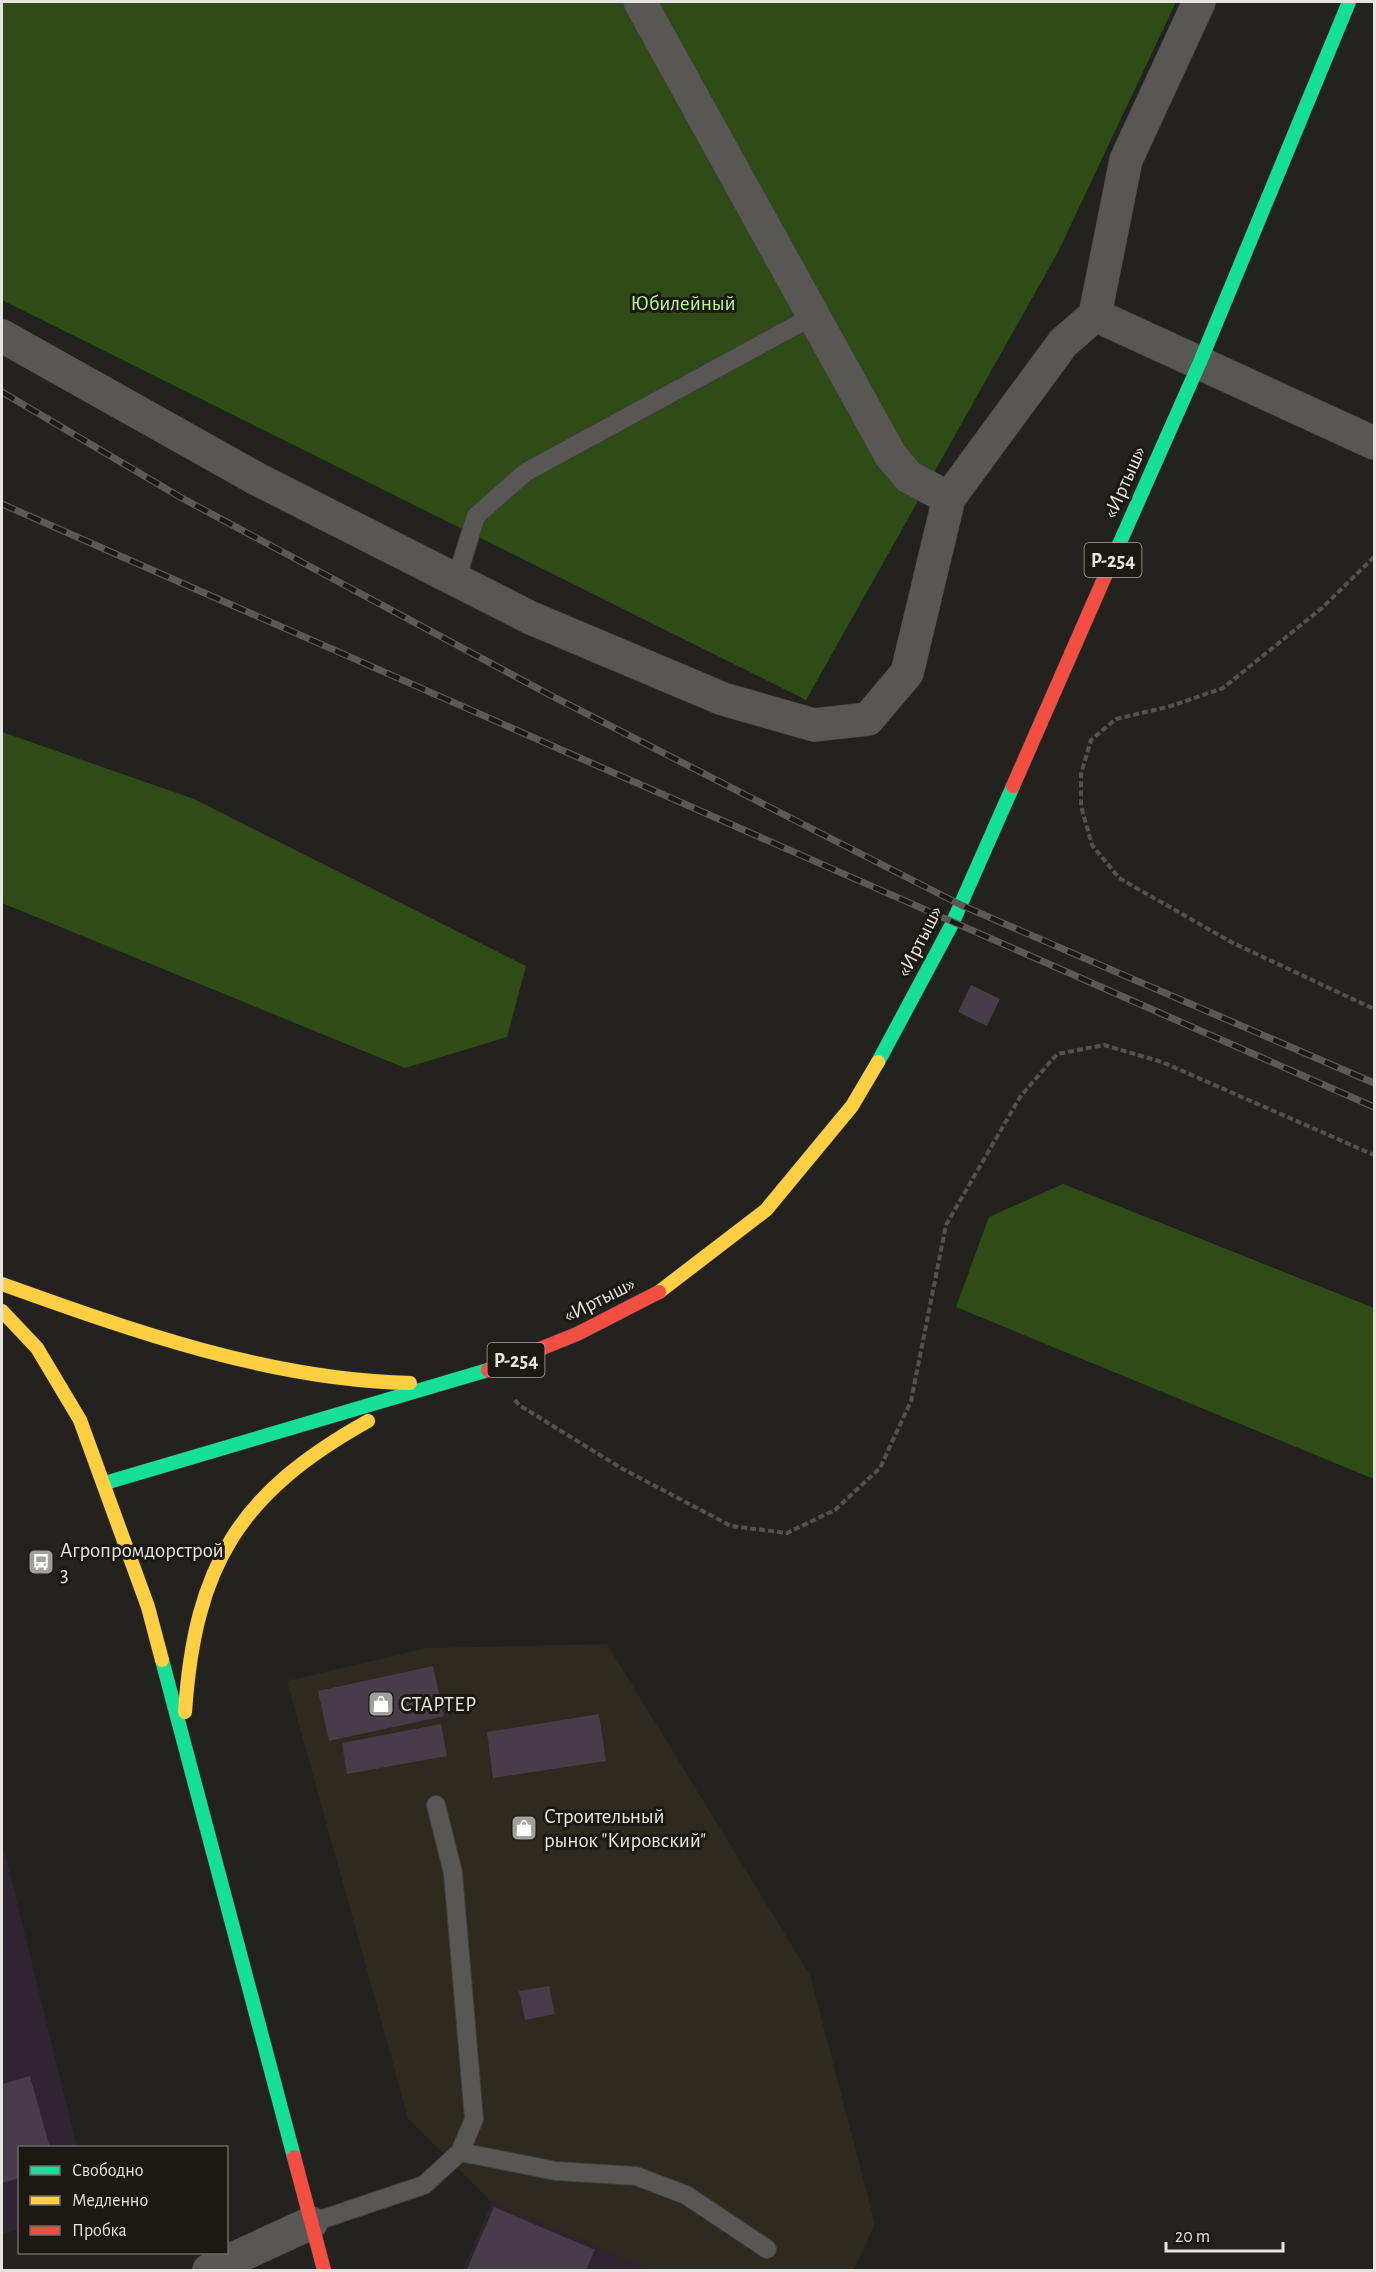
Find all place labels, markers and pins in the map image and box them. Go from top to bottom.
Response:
place label: Агропромдорстрой 3 [60,1540,224,1585]
bus stop icon: Агропромдорстрой 3 [26,1547,56,1577]
shop icon: СТАРТЕР [366,1689,396,1719]
place label: СТАРТЕР [400,1694,476,1715]
place label: Строительный рынок "Кировский" [544,1806,706,1851]
shop icon: Строительный рынок "Кировский" [509,1813,539,1843]

